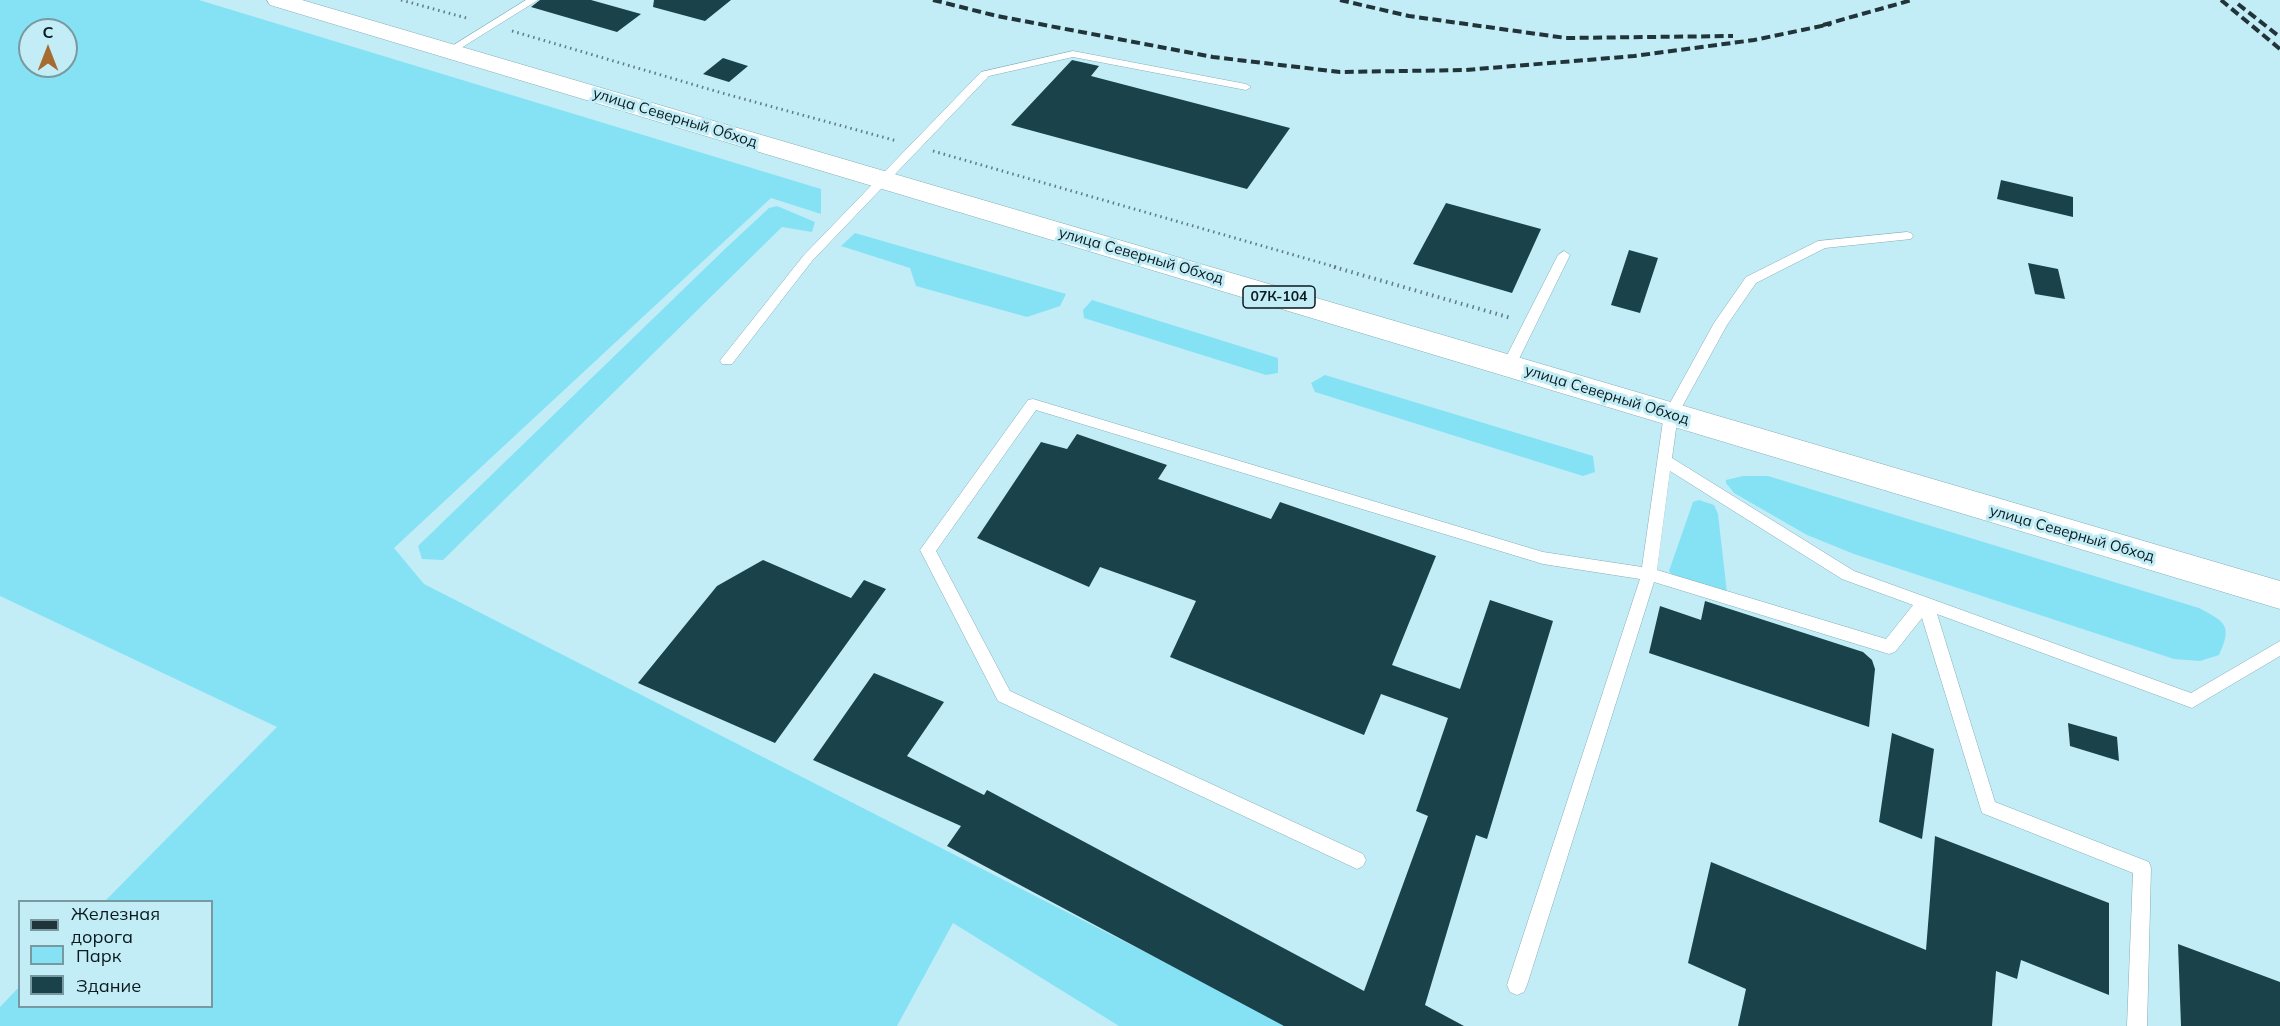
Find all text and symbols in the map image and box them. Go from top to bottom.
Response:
north arrow [18,18,78,78]
text: С [43,22,53,42]
street label: улица Северный Обход [591,84,759,152]
street label: улица Северный Обход [1056,224,1226,288]
road number: 07К-104 [1243,286,1315,308]
street label: улица Северный Обход [1523,361,1691,429]
street label: улица Северный Обход [1987,502,2157,566]
legend [18,900,213,1008]
text: Железная дорога [71,902,160,948]
text: Парк [76,944,121,967]
text: Здание [76,974,141,997]

